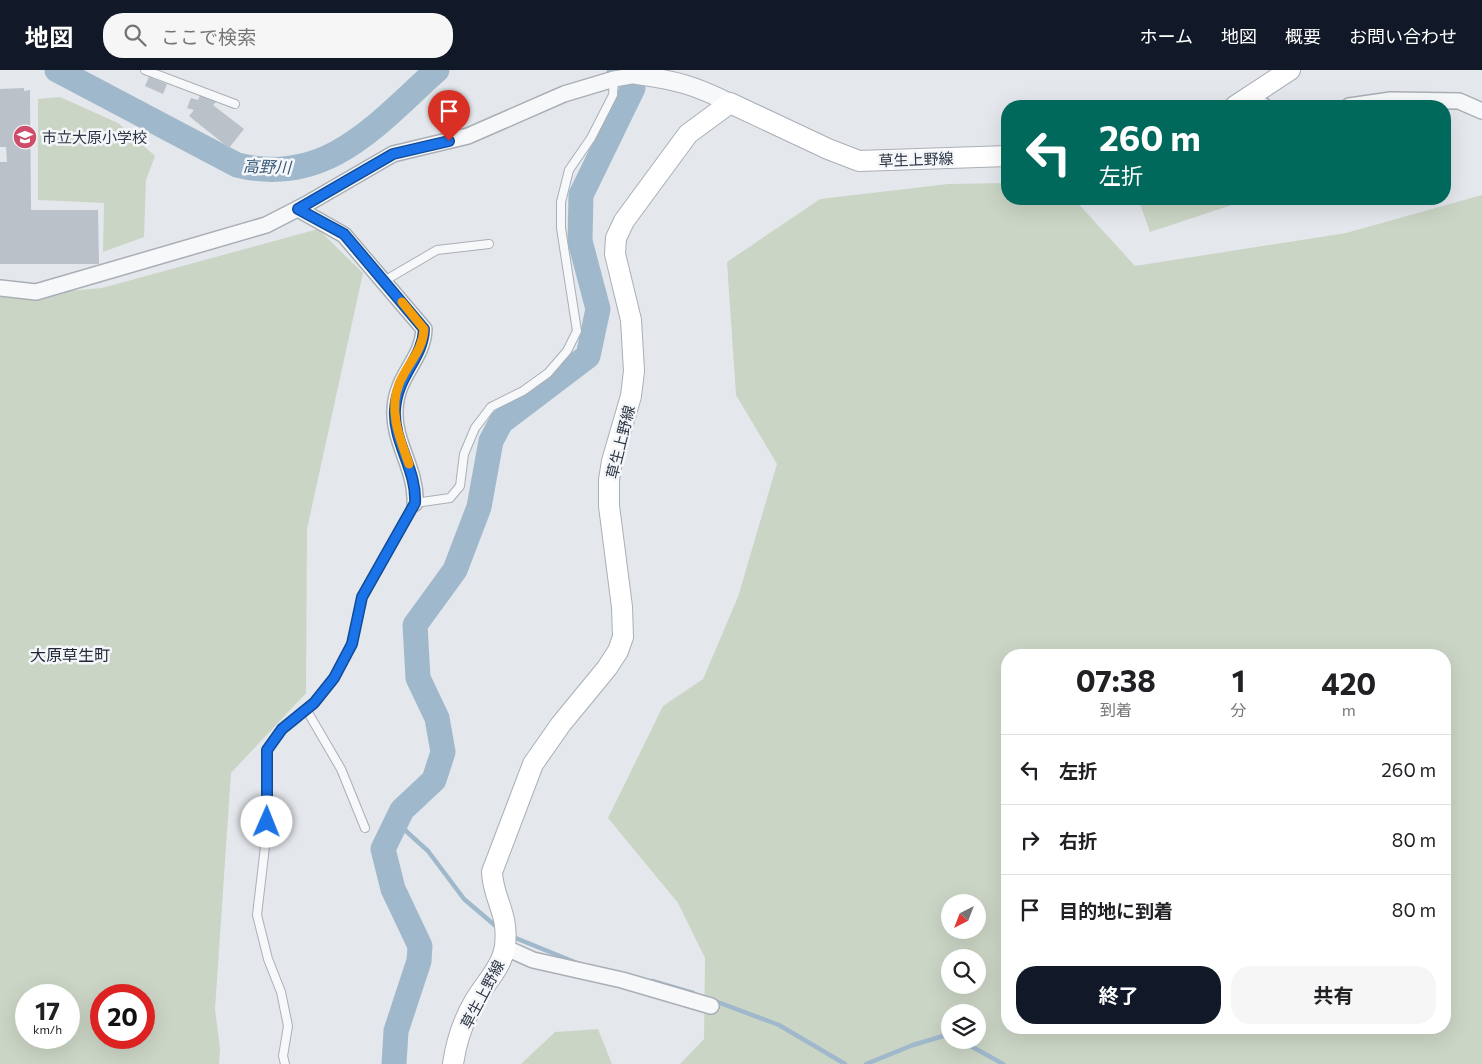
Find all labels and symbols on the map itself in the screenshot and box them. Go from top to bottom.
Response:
pin [428,90,470,141]
school or university icon: 市立大原小学校 [12,124,38,150]
place label: 市立大原小学校 [42,128,147,146]
street label: 草生上野線 [878,149,954,169]
water label: 高野川 [243,156,293,176]
street label: 草生上野線 [602,403,638,481]
district label: 大原草生町 [30,645,110,664]
position arrow [240,795,292,847]
north arrow [941,894,986,939]
street label: 草生上野線 [456,957,508,1031]
speed limit sign: 20 [90,984,155,1049]

